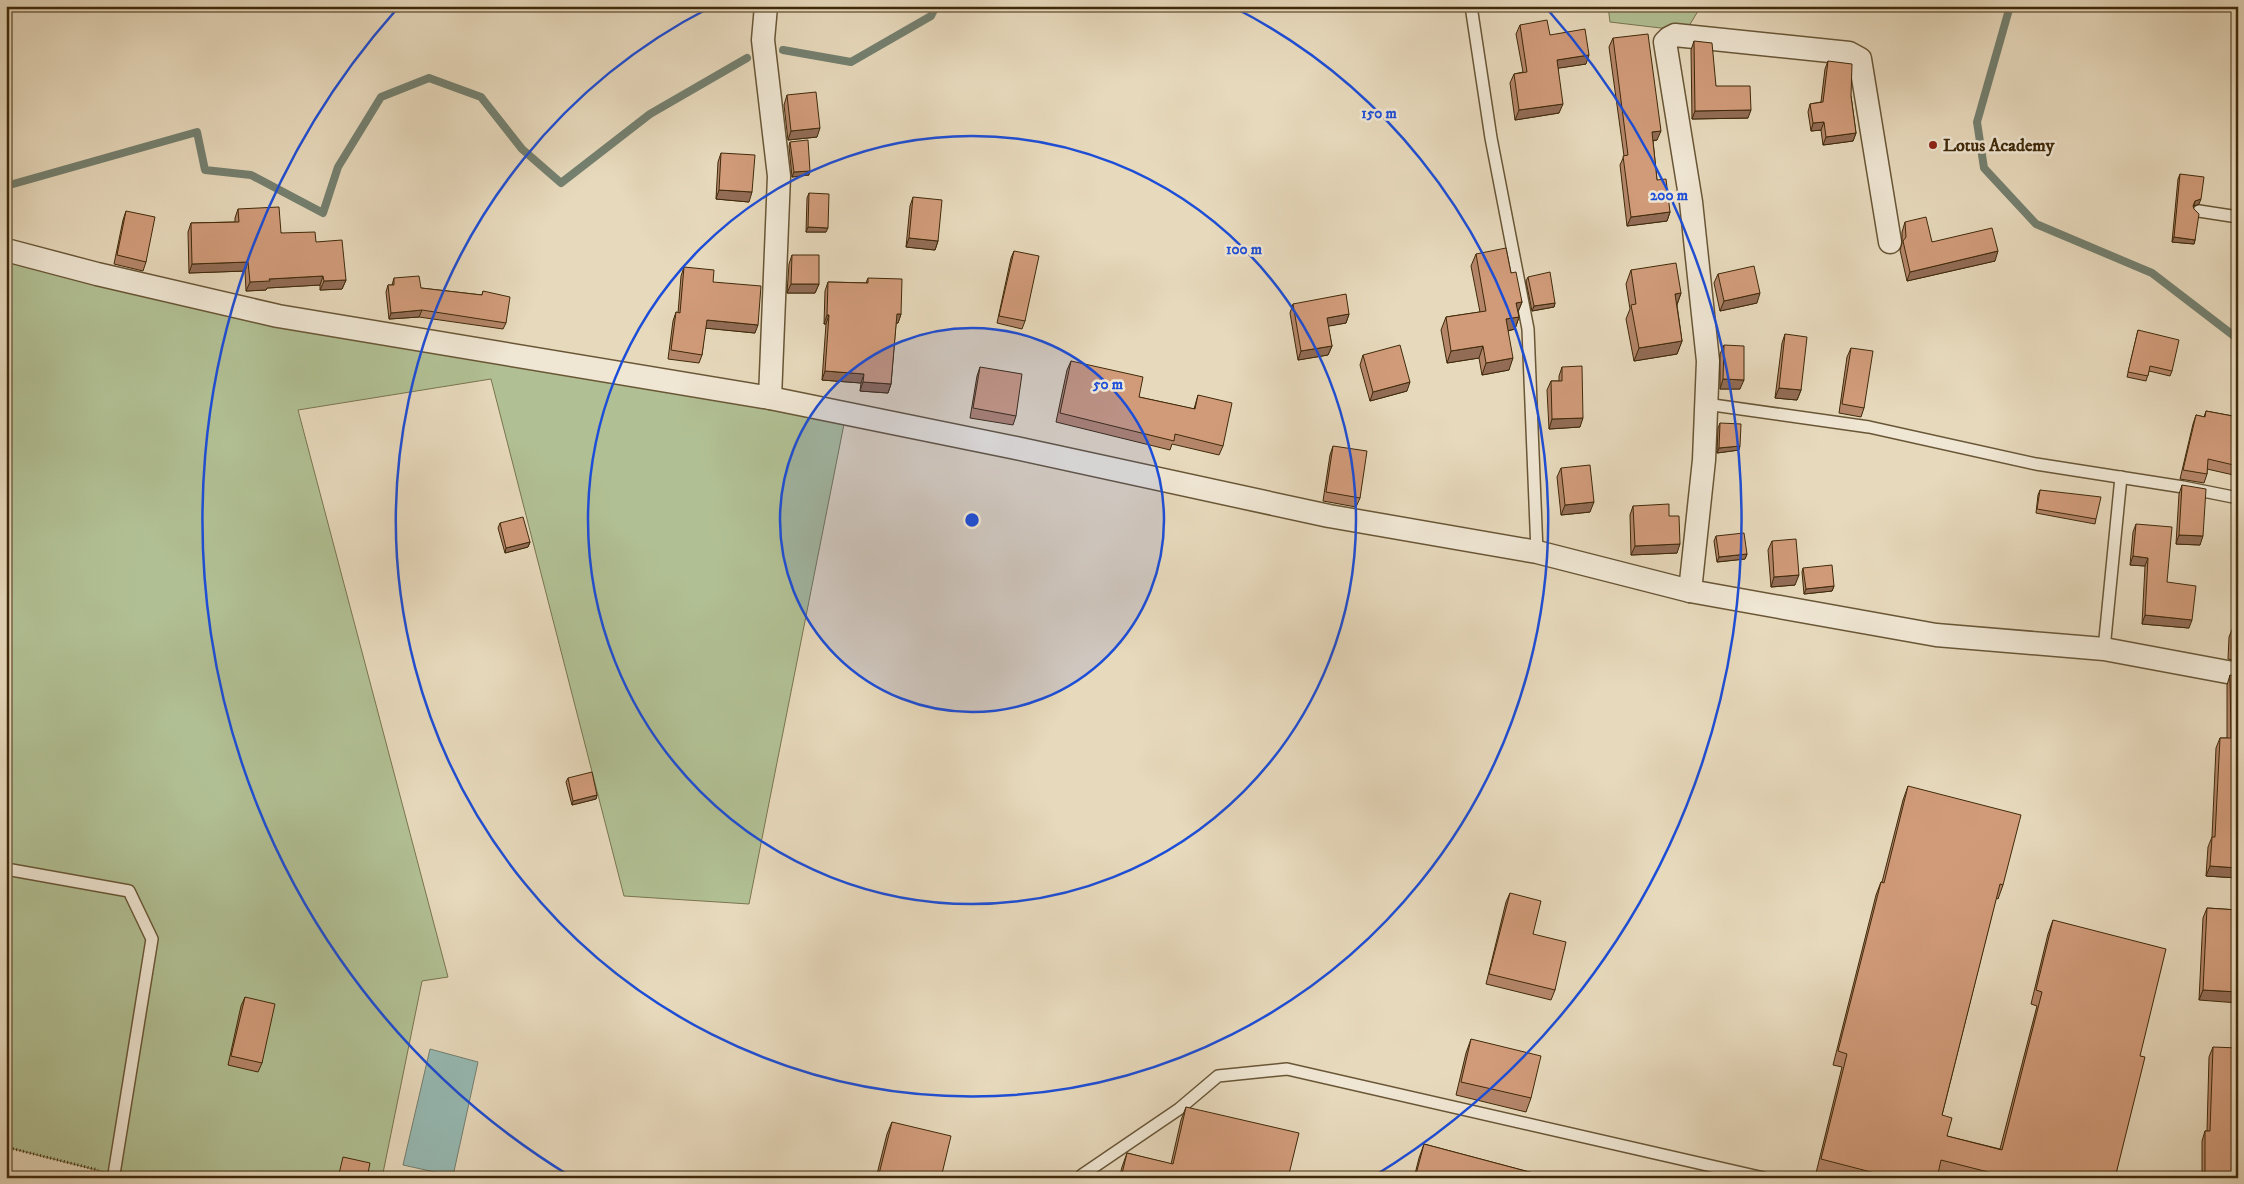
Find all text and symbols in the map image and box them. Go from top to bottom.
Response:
text: 150 m [1361,104,1397,123]
place label: Lotus Academy [1943,135,2055,157]
marker: Lotus Academy [1927,139,1939,151]
text: 200 m [1650,186,1689,205]
text: 100 m [1226,240,1263,259]
text: 50 m [1092,375,1124,394]
centre of rings [963,511,981,529]

